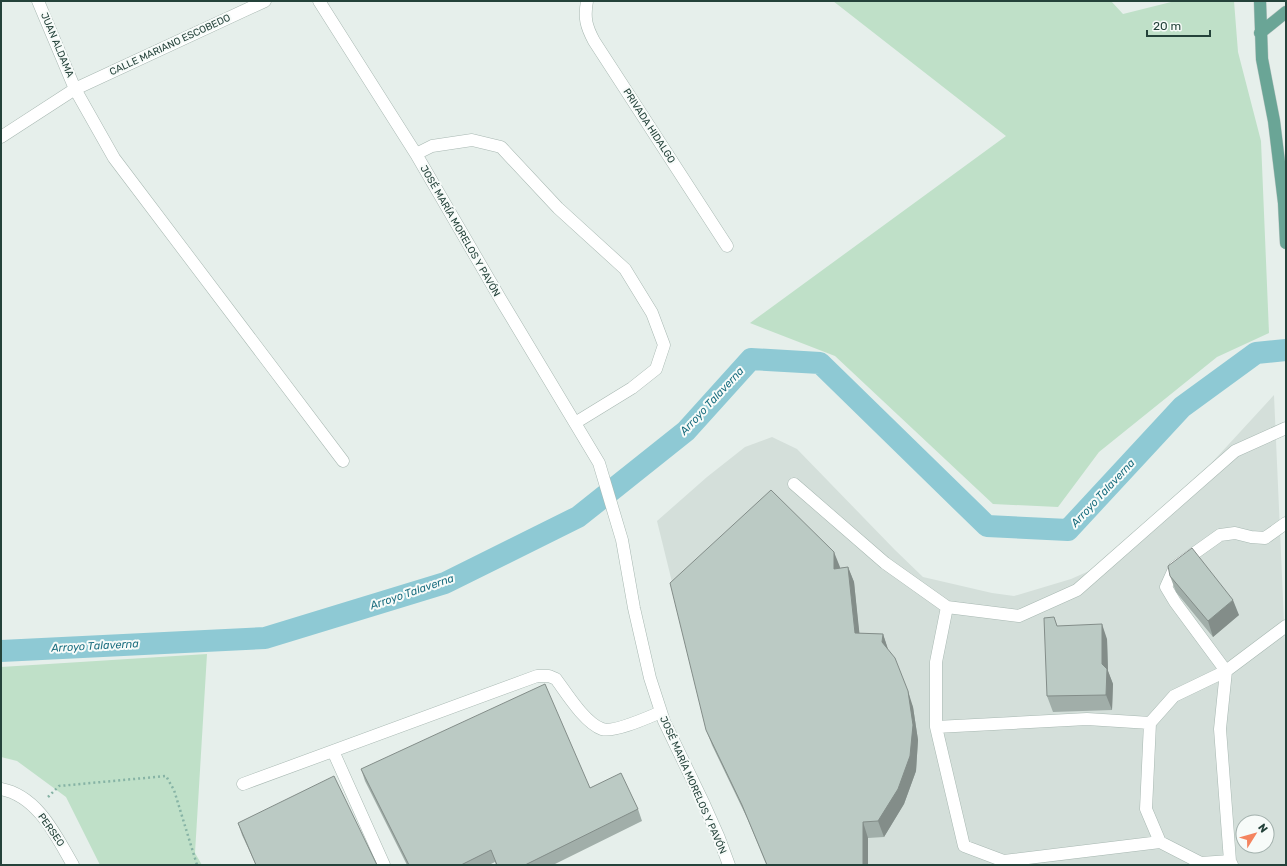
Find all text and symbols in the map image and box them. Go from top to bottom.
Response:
street label: JUAN ALDAMA [38,11,76,80]
street label: CALLE MARIANO ESCOBEDO [108,12,233,78]
scale bar [1147,12,1210,38]
text: 20 m [1153,19,1181,33]
street label: PRIVADA HIDALGO [620,86,678,166]
street label: JOSÉ MARÍA MORELOS Y PAVÓN [417,163,503,299]
water label: Arroyo Talaverna [677,364,747,438]
water label: Arroyo Talaverna [1068,456,1138,530]
water label: Arroyo Talaverna [368,571,456,613]
water label: Arroyo Talaverna [50,637,140,655]
street label: JOSÉ MARÍA MORELOS Y PAVÓN [657,714,729,856]
street label: PERSEO [35,811,67,849]
north arrow [1235,814,1275,854]
text: N [1255,821,1270,835]

